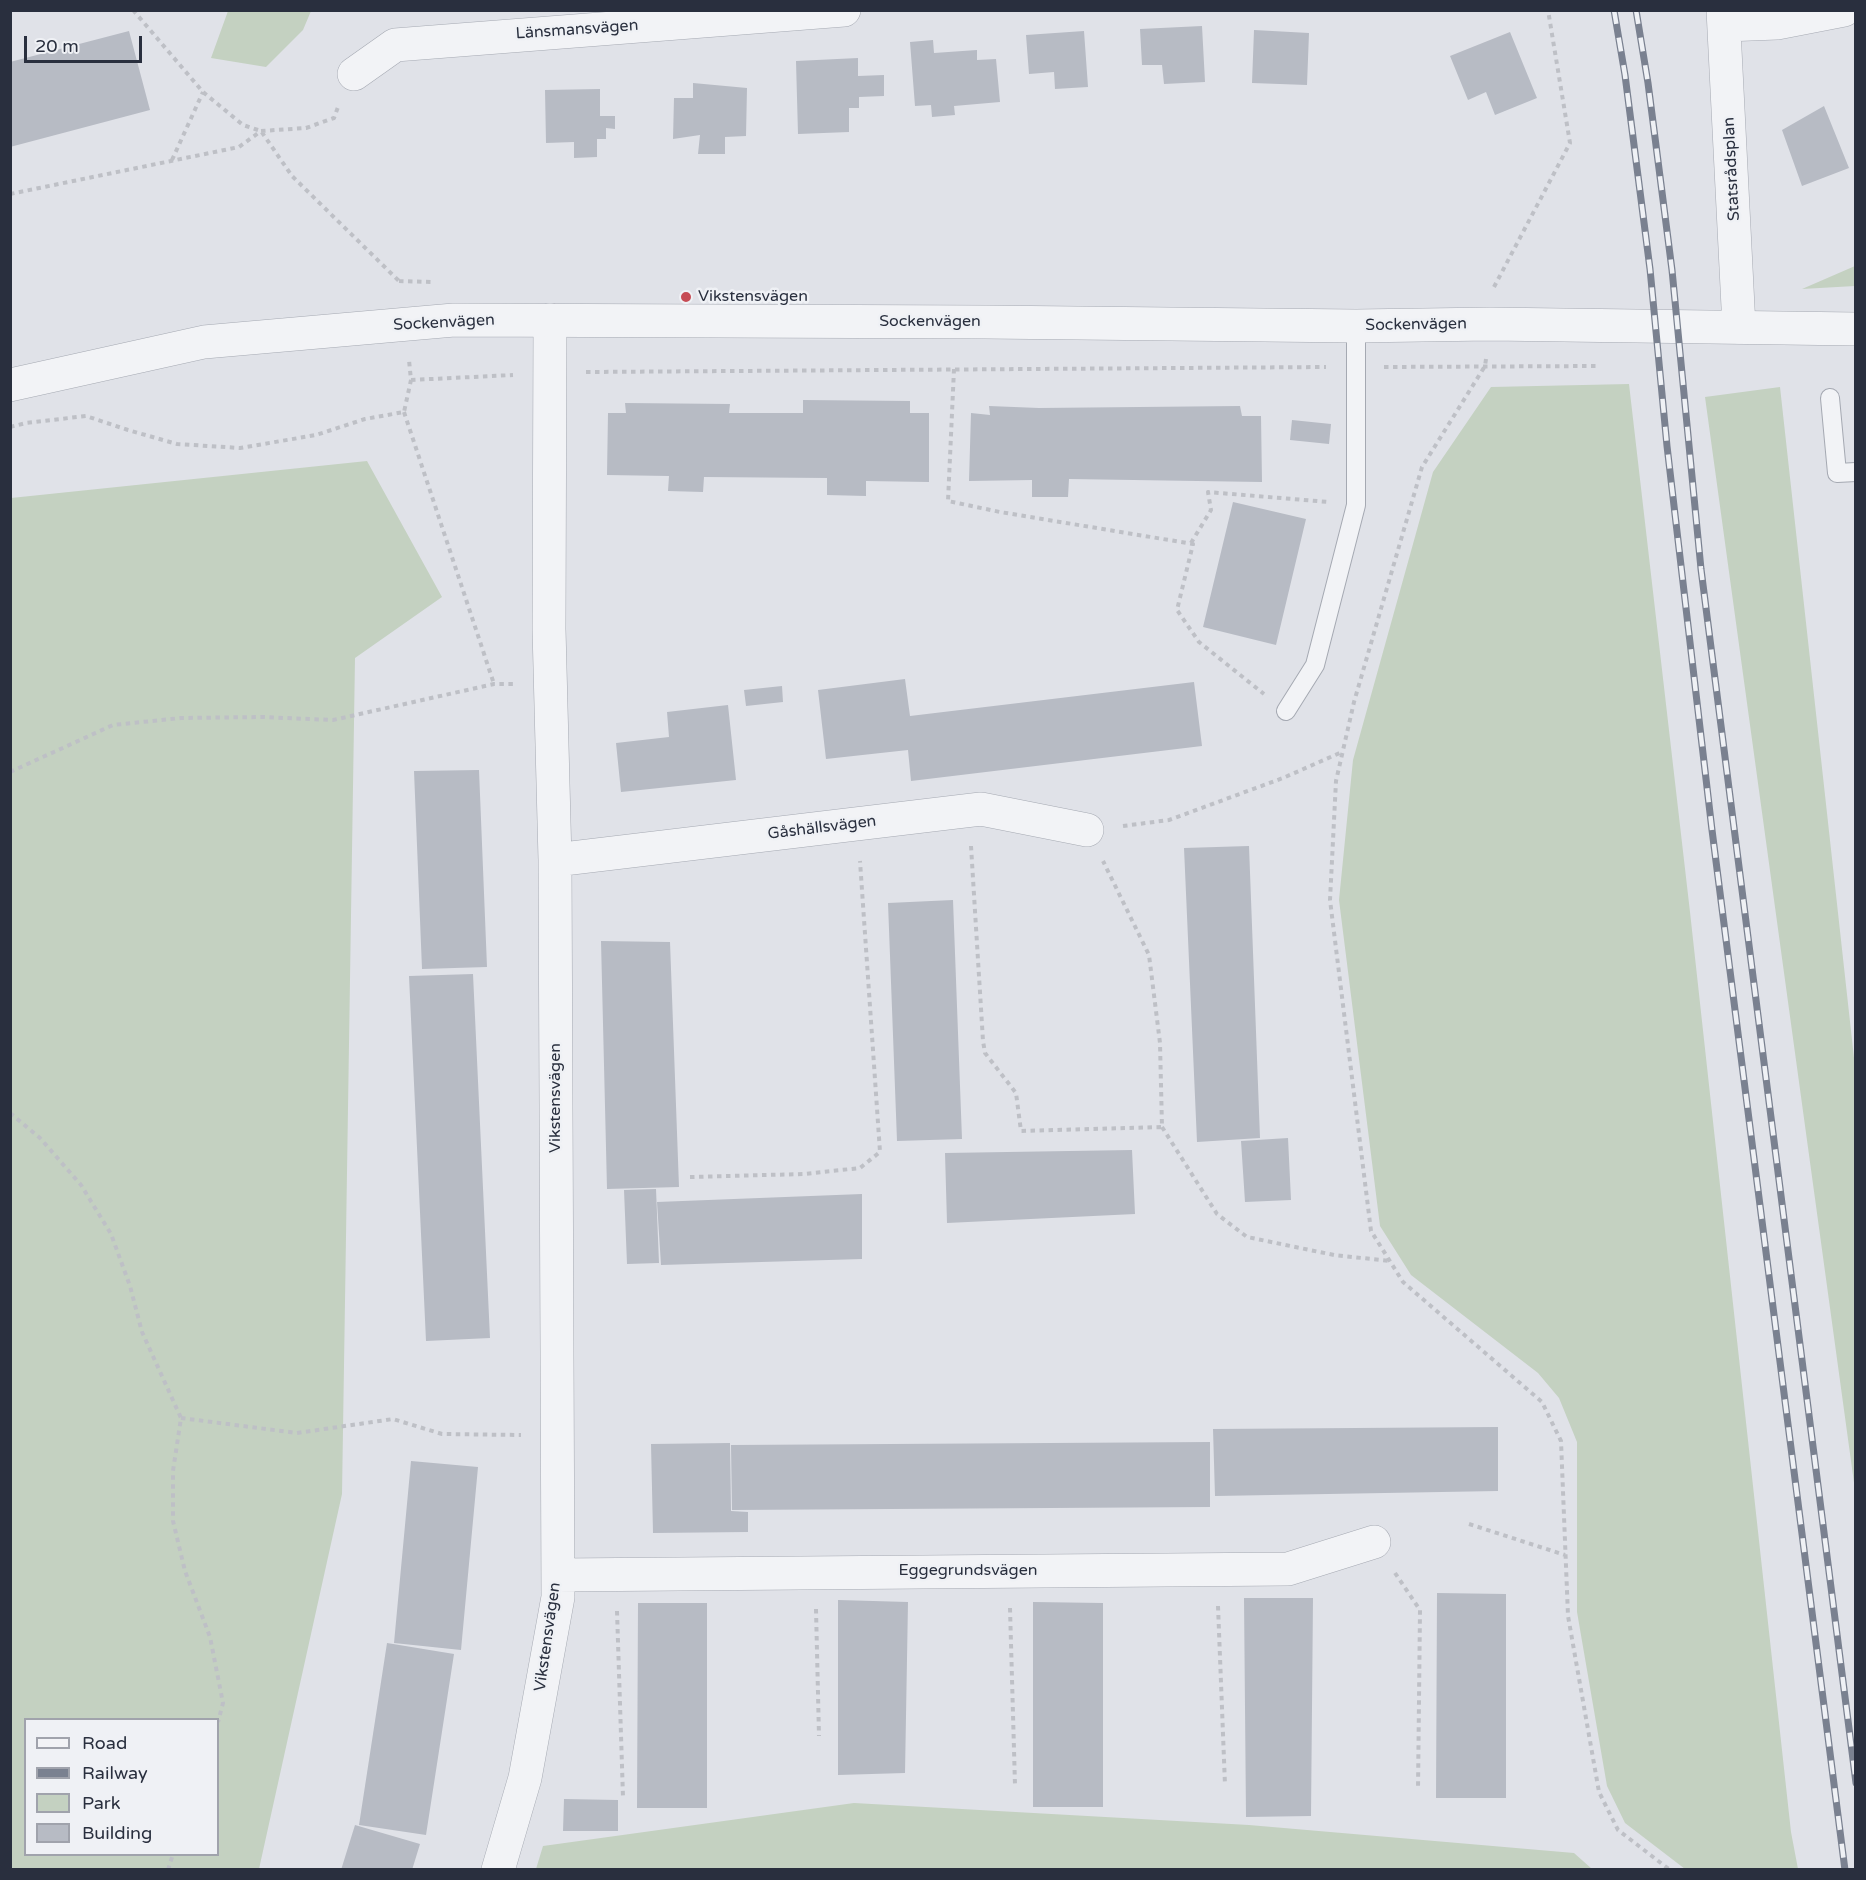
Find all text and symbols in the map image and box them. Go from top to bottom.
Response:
street label: Länsmansvägen [515,16,639,44]
scale bar [27,24,146,62]
text: 20 m [35,35,79,57]
street label: Statsrådsplan [1720,117,1744,221]
place label: Vikstensvägen [698,287,808,307]
marker: Vikstensvägen [679,290,693,304]
street label: Sockenvägen [393,311,495,335]
street label: Sockenvägen [879,312,981,332]
street label: Sockenvägen [1365,315,1467,335]
street label: Gåshällsvägen [767,812,877,844]
street label: Vikstensvägen [546,1043,566,1153]
street label: Eggegrundsvägen [899,1561,1037,1581]
street label: Vikstensvägen [531,1581,565,1693]
legend [24,1718,219,1856]
text: Road [82,1732,127,1754]
text: Railway [82,1762,148,1784]
text: Park [82,1792,120,1814]
text: Building [82,1822,152,1844]

